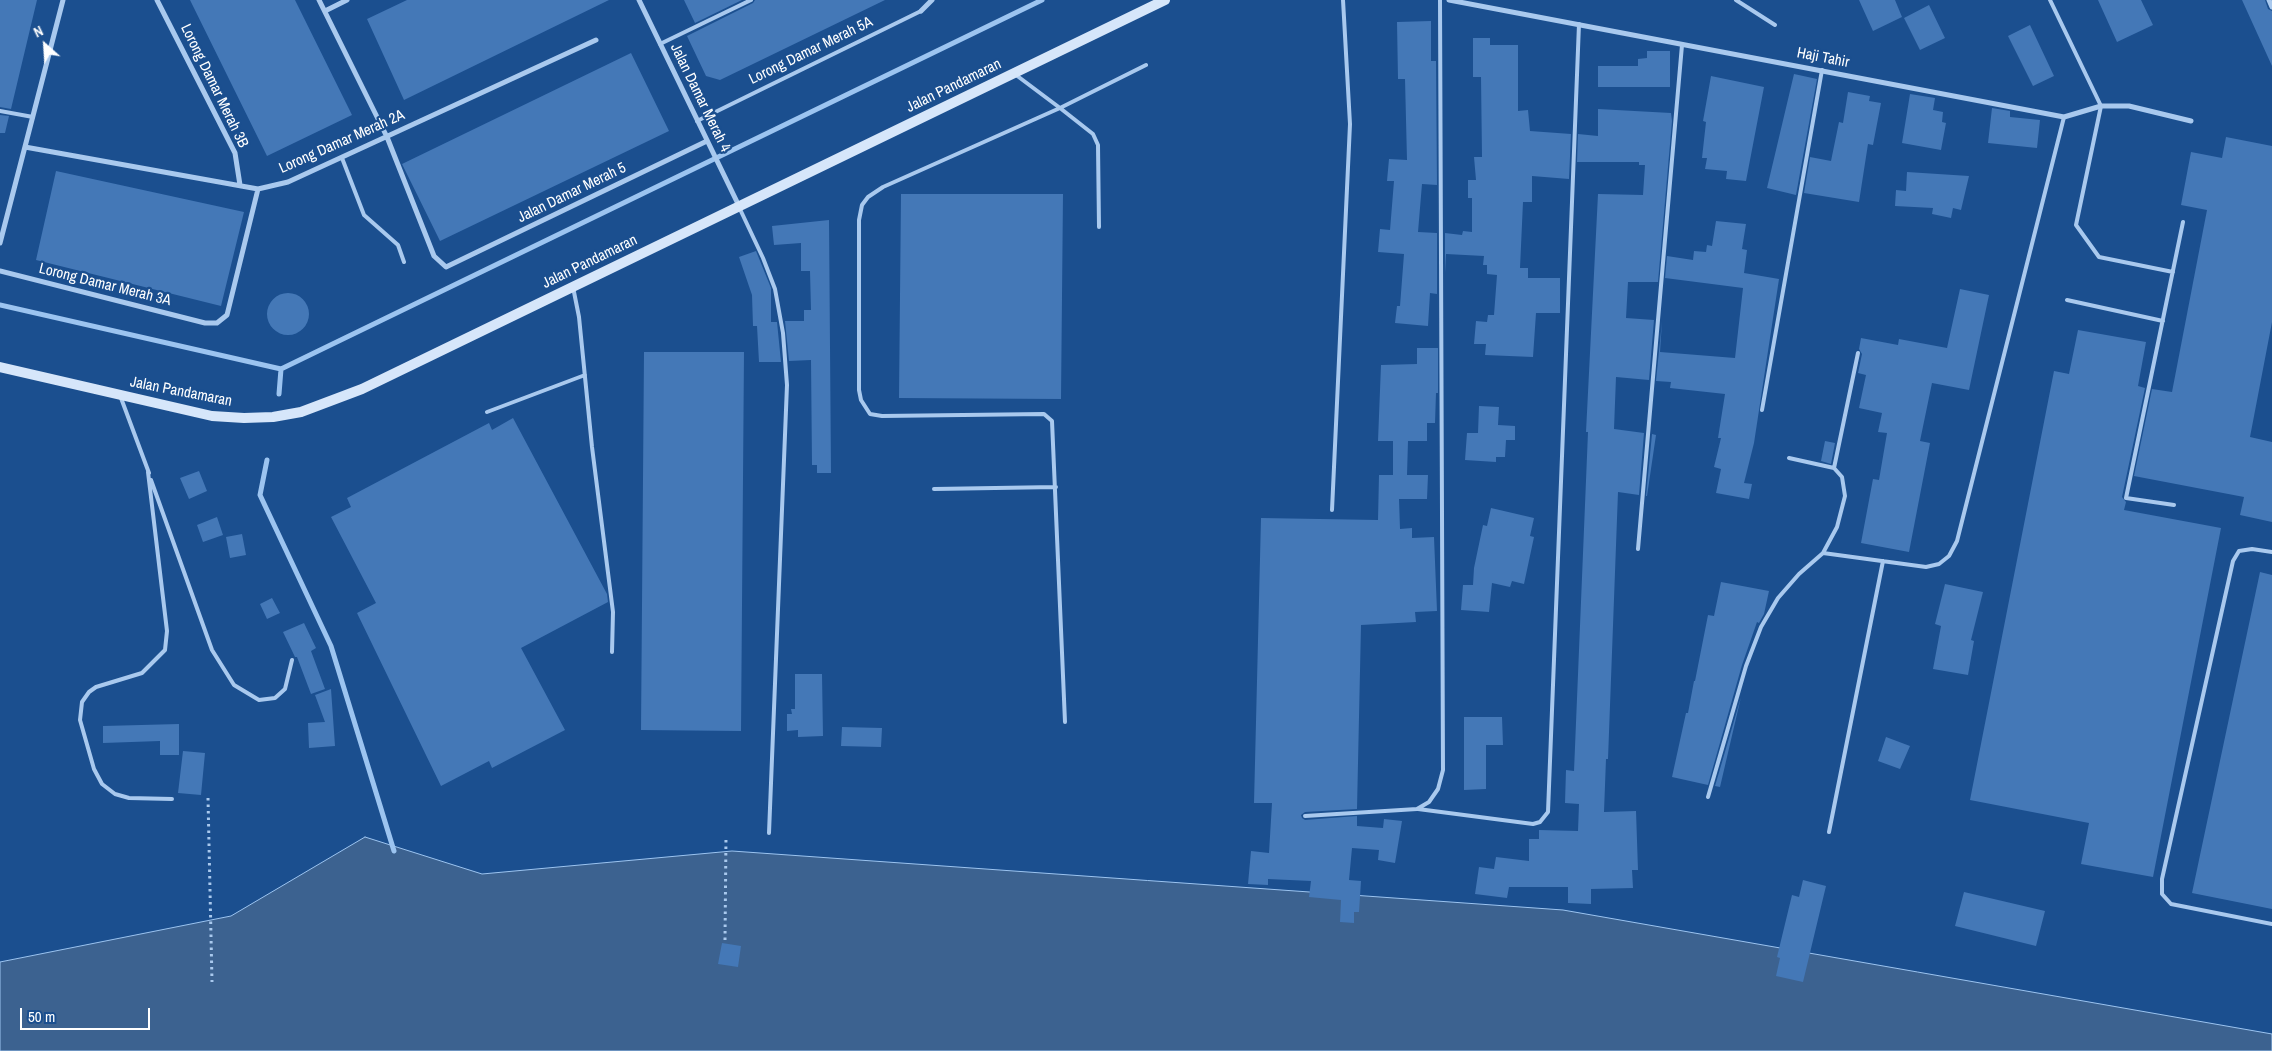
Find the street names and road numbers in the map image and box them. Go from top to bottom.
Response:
street label: Lorong Damar Merah 5A [746,13,876,89]
street label: Lorong Damar Merah 3B [176,21,252,151]
street label: Jalan Damar Merah 4 [666,41,734,155]
street label: Haji Tahir [1795,44,1851,72]
street label: Jalan Pandamaran [904,55,1004,117]
street label: Lorong Damar Merah 2A [277,106,407,178]
street label: Jalan Damar Merah 5 [515,159,629,227]
street label: Jalan Pandamaran [540,231,640,293]
street label: Lorong Damar Merah 3A [37,260,173,310]
street label: Jalan Pandamaran [129,373,233,411]

